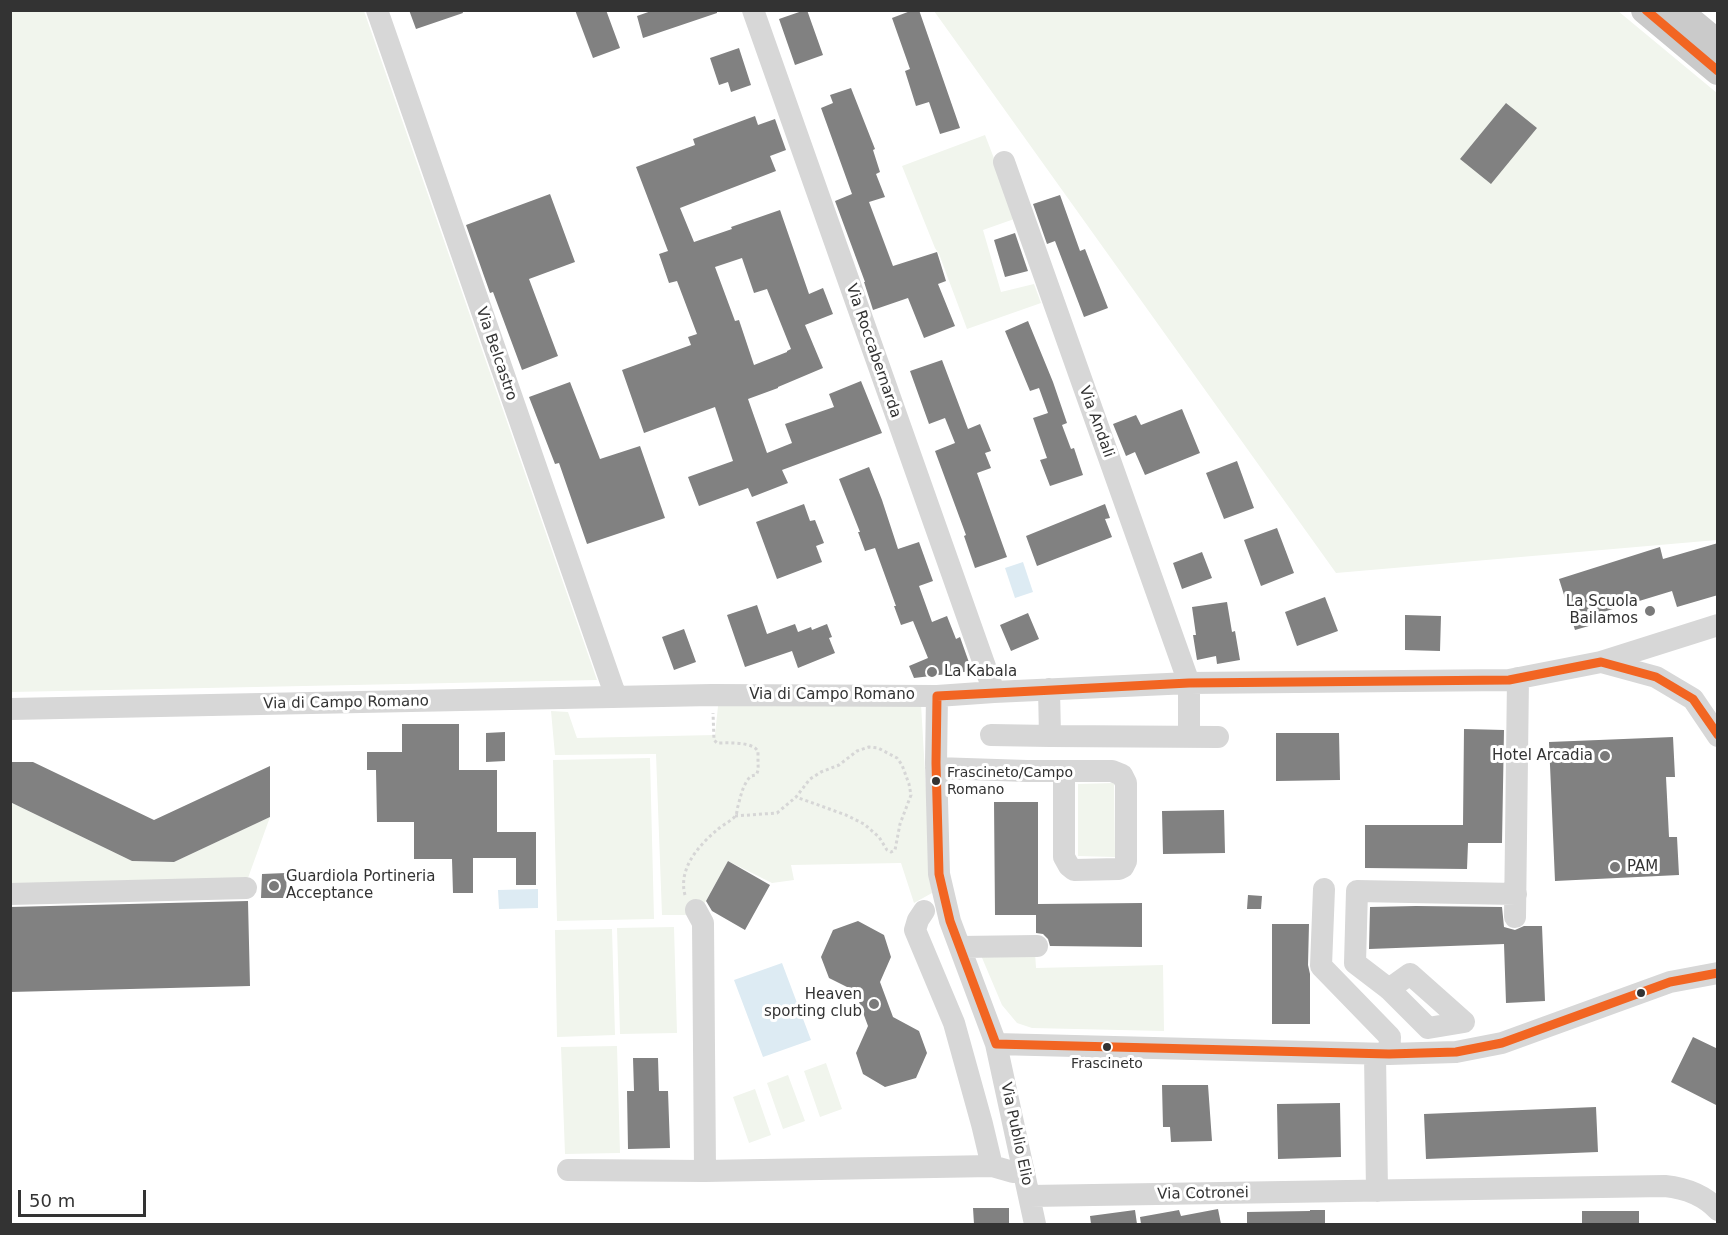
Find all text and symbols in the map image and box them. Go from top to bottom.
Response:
street label: Via Roccabernarda [842,282,904,420]
street label: Via Belcastro [472,305,520,403]
street label: Via Andali [1075,384,1117,460]
place label: La Scuola Bailamos [1566,593,1638,628]
marker: La Scuola Bailamos [1643,604,1657,618]
place label: La Kabala [944,663,1017,681]
marker: La Kabala [925,665,939,679]
street label: Via di Campo Romano [749,686,915,704]
street label: Via di Campo Romano [263,693,429,713]
place label: Hotel Arcadia [1492,747,1593,765]
marker: Hotel Arcadia [1598,749,1612,763]
place label: Frascineto/Campo Romano [947,765,1073,798]
marker: Frascineto/Campo Romano [930,775,942,787]
place label: PAM [1627,858,1658,876]
marker: PAM [1608,860,1622,874]
place label: Guardiola Portineria Acceptance [286,868,435,903]
marker: Guardiola Portineria Acceptance [267,879,281,893]
place label: Heaven sporting club [764,986,862,1021]
unlabelled marker [1635,987,1647,999]
marker: Heaven sporting club [867,997,881,1011]
marker: Frascineto [1101,1041,1113,1053]
place label: Frascineto [1071,1056,1143,1072]
street label: Via Publio Elio [996,1081,1036,1187]
scale bar [21,1178,148,1216]
street label: Via Cotronei [1157,1184,1249,1204]
text: 50 m [29,1190,75,1211]

